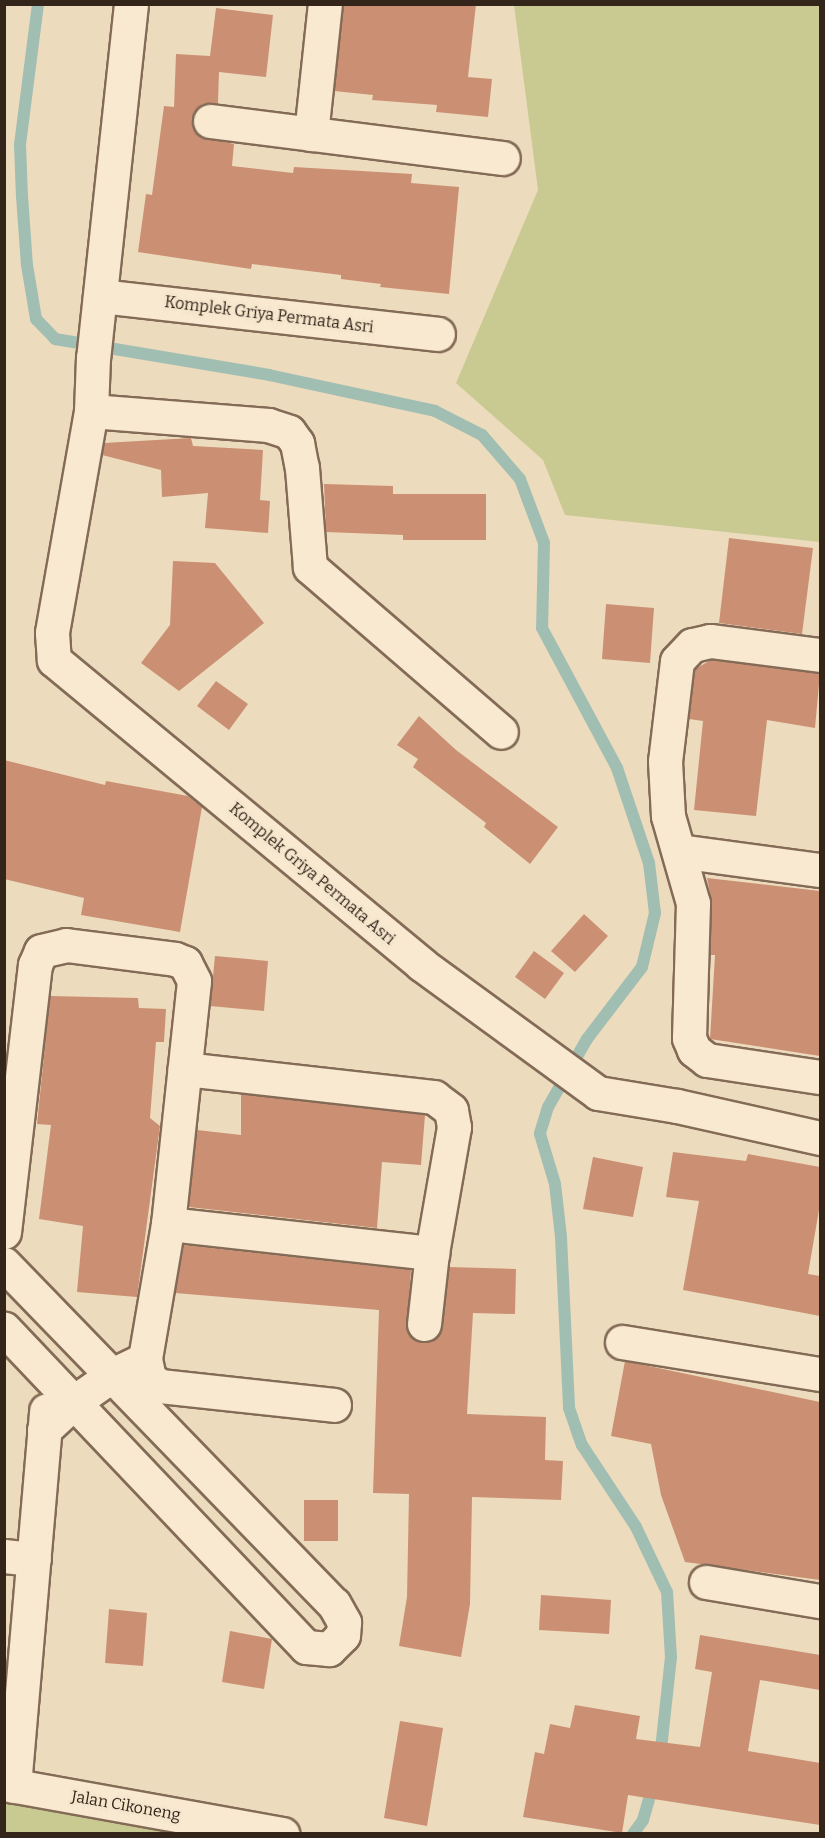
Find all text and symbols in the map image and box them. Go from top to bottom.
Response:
street label: Komplek Griya Permata Asri [163,293,375,337]
street label: Komplek Griya Permata Asri [225,799,399,949]
street label: Jalan Cikoneng [70,1787,182,1825]

